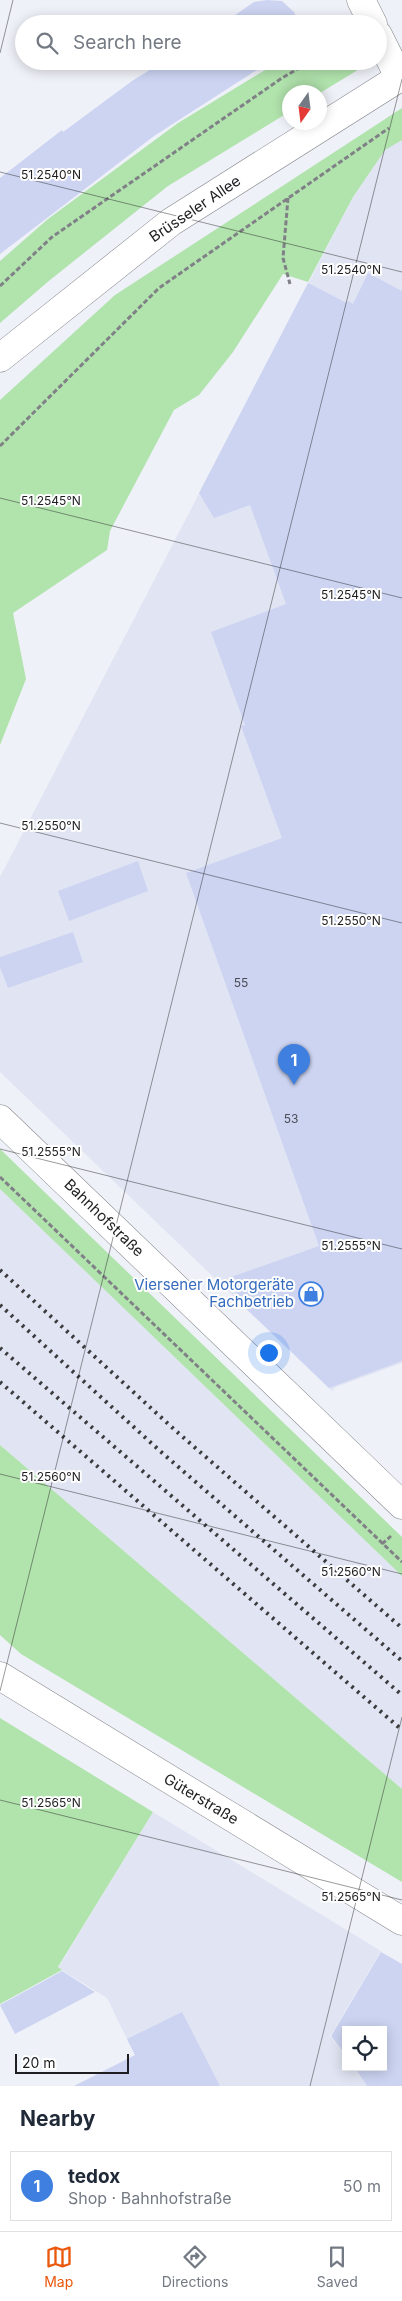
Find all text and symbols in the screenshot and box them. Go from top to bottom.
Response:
search box [15,15,387,70]
icon: search [33,29,61,57]
text: Search here [73,31,182,54]
north arrow [282,85,327,130]
text: 51.2540°N [21,167,81,182]
street label: Brüsseler Allee [145,171,244,246]
text: 51.2540°N [321,262,381,277]
text: 51.2545°N [21,493,81,508]
text: 51.2545°N [321,587,381,602]
text: 51.2550°N [21,818,81,833]
text: 51.2550°N [321,913,381,928]
house number: 55 [234,975,248,990]
pin: 1 [278,1044,310,1085]
house number: 53 [284,1111,298,1126]
text: 51.2555°N [21,1144,81,1159]
street label: Bahnhofstraße [60,1175,148,1261]
text: 51.2555°N [321,1238,381,1253]
place label: Viersener Motorgeräte Fachbetrieb [134,1275,294,1311]
shop icon: Viersener Motorgeräte Fachbetrieb [298,1281,324,1307]
your location [256,1340,282,1366]
text: 51.2560°N [21,1469,81,1484]
text: 51.2560°N [321,1564,381,1579]
street label: Güterstraße [160,1769,242,1828]
text: 51.2565°N [21,1795,81,1810]
text: 51.2565°N [321,1889,381,1904]
map controls [342,2026,387,2071]
button: locate [342,2026,387,2071]
scale bar [15,2051,129,2074]
text: 20 m [22,2054,56,2071]
text: Nearby [20,2106,95,2131]
text: tedox [68,2165,120,2188]
text: 1 [34,2176,40,2196]
text: 50 m [343,2176,381,2196]
text: Shop · Bahnhofstraße [68,2188,232,2208]
tab: Map [44,2243,73,2290]
tab: Directions [162,2243,228,2290]
tab: Saved [317,2243,358,2290]

